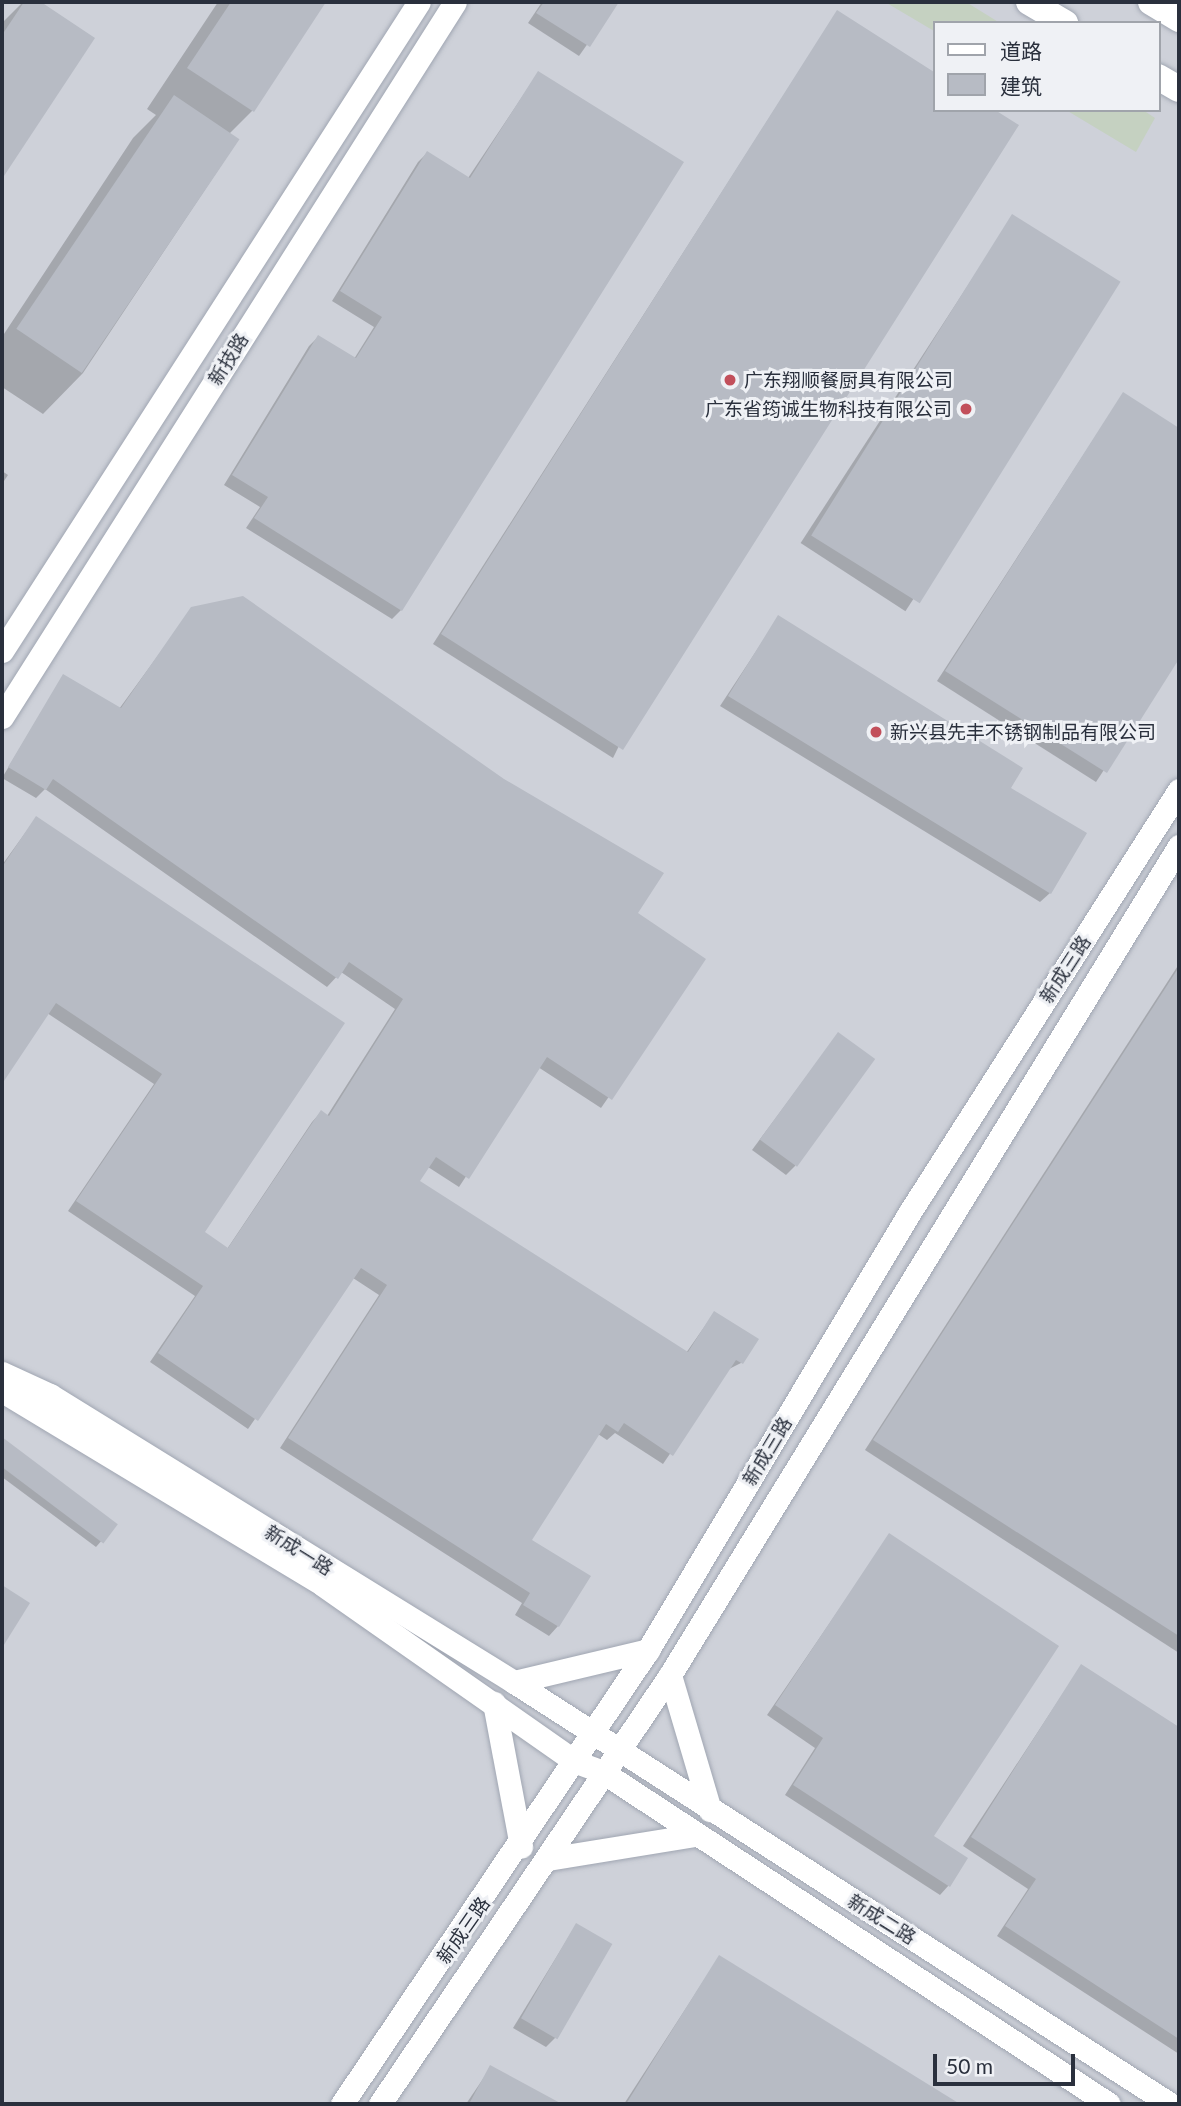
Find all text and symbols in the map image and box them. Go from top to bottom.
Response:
legend [932,21,1160,112]
text: 道路 [1000,38,1042,63]
text: 建筑 [1000,73,1042,98]
street label: 新技路 [203,329,253,389]
place label: 广东翔顺餐厨具有限公司 [744,369,953,391]
marker: 广东翔顺餐厨具有限公司 [722,372,738,388]
place label: 广东省筠诚生物科技有限公司 [705,398,952,420]
marker: 广东省筠诚生物科技有限公司 [958,401,974,417]
place label: 新兴县先丰不锈钢制品有限公司 [890,721,1156,743]
marker: 新兴县先丰不锈钢制品有限公司 [868,724,884,740]
street label: 新成三路 [1035,931,1095,1007]
street label: 新成三路 [738,1413,796,1489]
street label: 新成一路 [261,1520,337,1580]
street label: 新成二路 [844,1889,920,1949]
street label: 新成三路 [432,1892,494,1968]
scale bar [936,2039,1078,2084]
text: 50 m [946,2053,993,2078]

